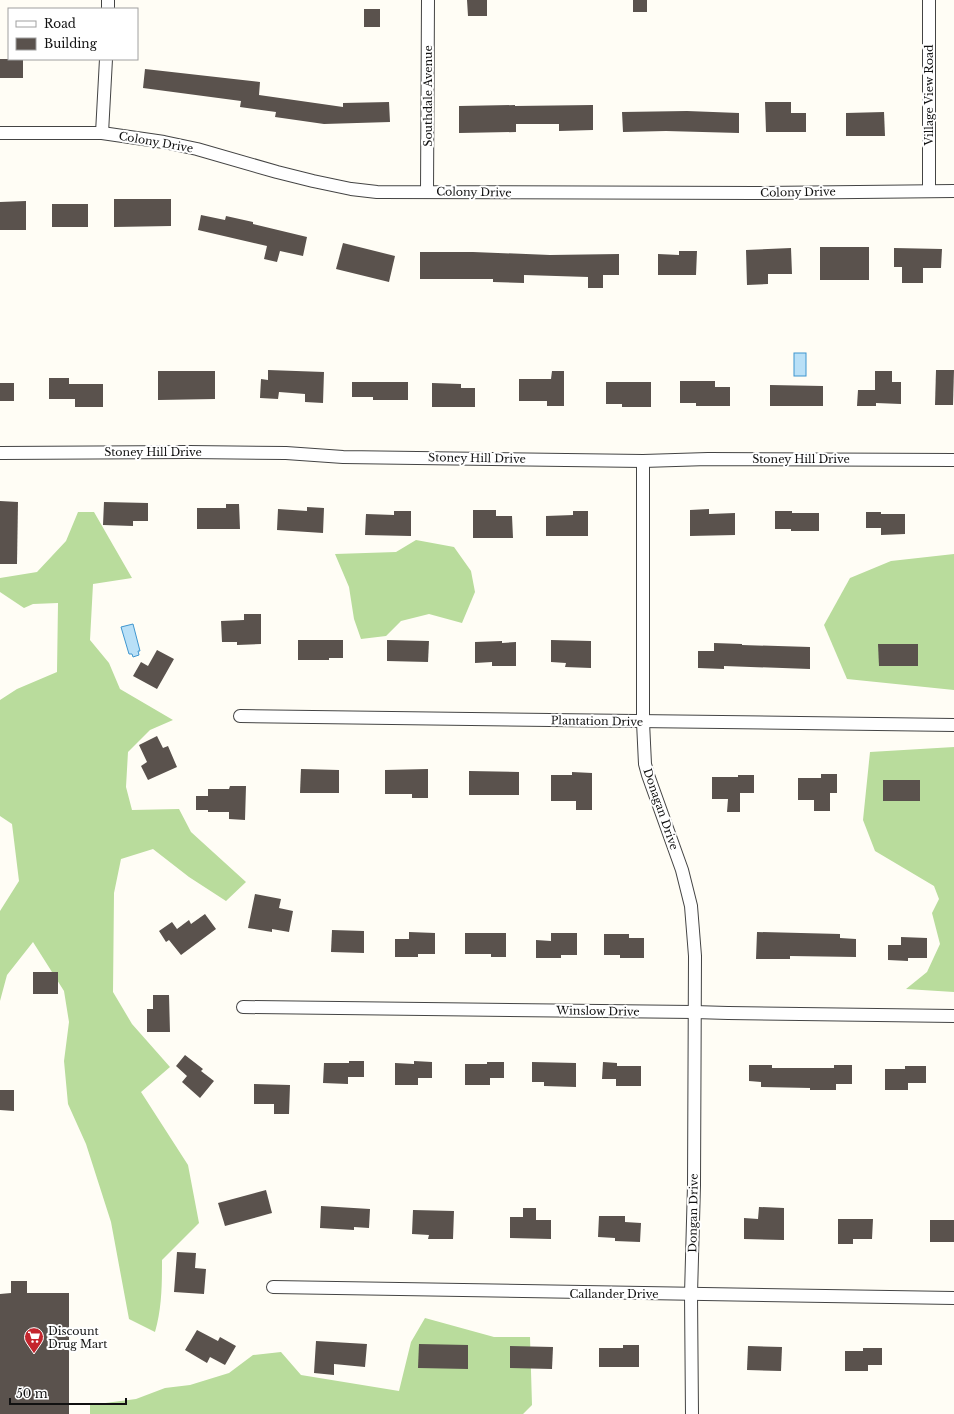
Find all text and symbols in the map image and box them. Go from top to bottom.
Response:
legend [8,8,138,60]
text: Road [44,16,76,31]
text: Building [44,36,98,51]
street label: Village View Road [922,44,936,147]
street label: Southdale Avenue [421,45,435,147]
street label: Colony Drive [118,129,194,155]
street label: Colony Drive [436,184,512,200]
street label: Colony Drive [760,184,836,200]
street label: Stoney Hill Drive [104,445,202,459]
street label: Stoney Hill Drive [428,450,526,466]
street label: Stoney Hill Drive [752,452,850,466]
street label: Plantation Drive [551,713,643,729]
street label: Donagan Drive [640,766,682,852]
street label: Winslow Drive [555,1003,640,1019]
street label: Dongan Drive [685,1173,701,1253]
street label: Callander Drive [569,1287,659,1301]
place label: Discount Drug Mart [48,1324,108,1351]
supermarket icon: Discount Drug Mart [23,1326,45,1354]
scale bar [10,1380,126,1406]
text: 50 m [16,1386,48,1401]

